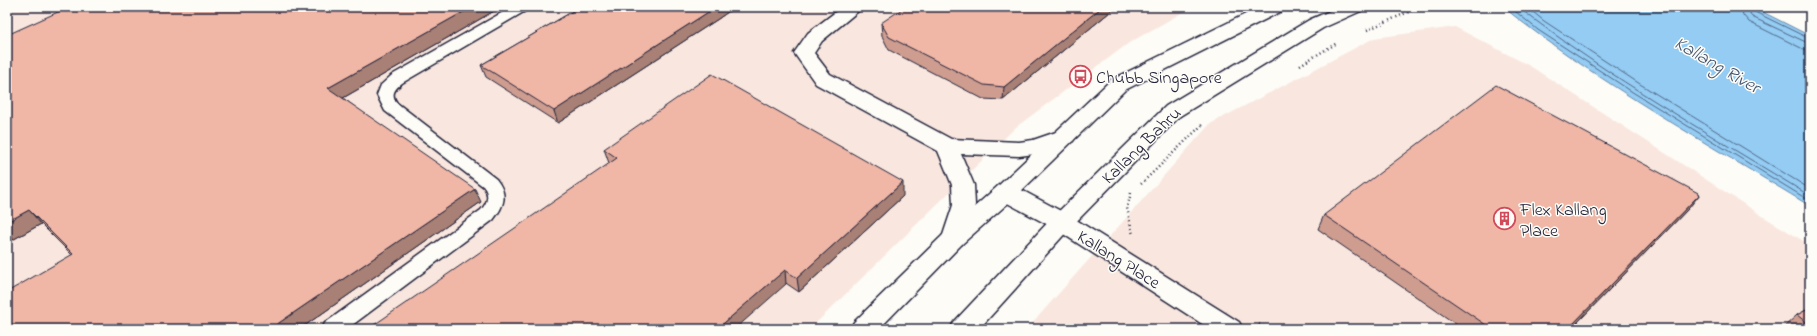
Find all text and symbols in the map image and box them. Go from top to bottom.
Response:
water label: Kallang River [1668,31,1766,104]
bus stop icon: Chubb Singapore [1067,64,1093,90]
place label: Chubb Singapore [1096,66,1223,93]
street label: Kallang Bahru [1097,102,1189,192]
place label: Flex Kallang Place [1519,198,1607,245]
building icon: Flex Kallang Place [1492,206,1518,232]
street label: Kallang Place [1071,225,1165,298]

